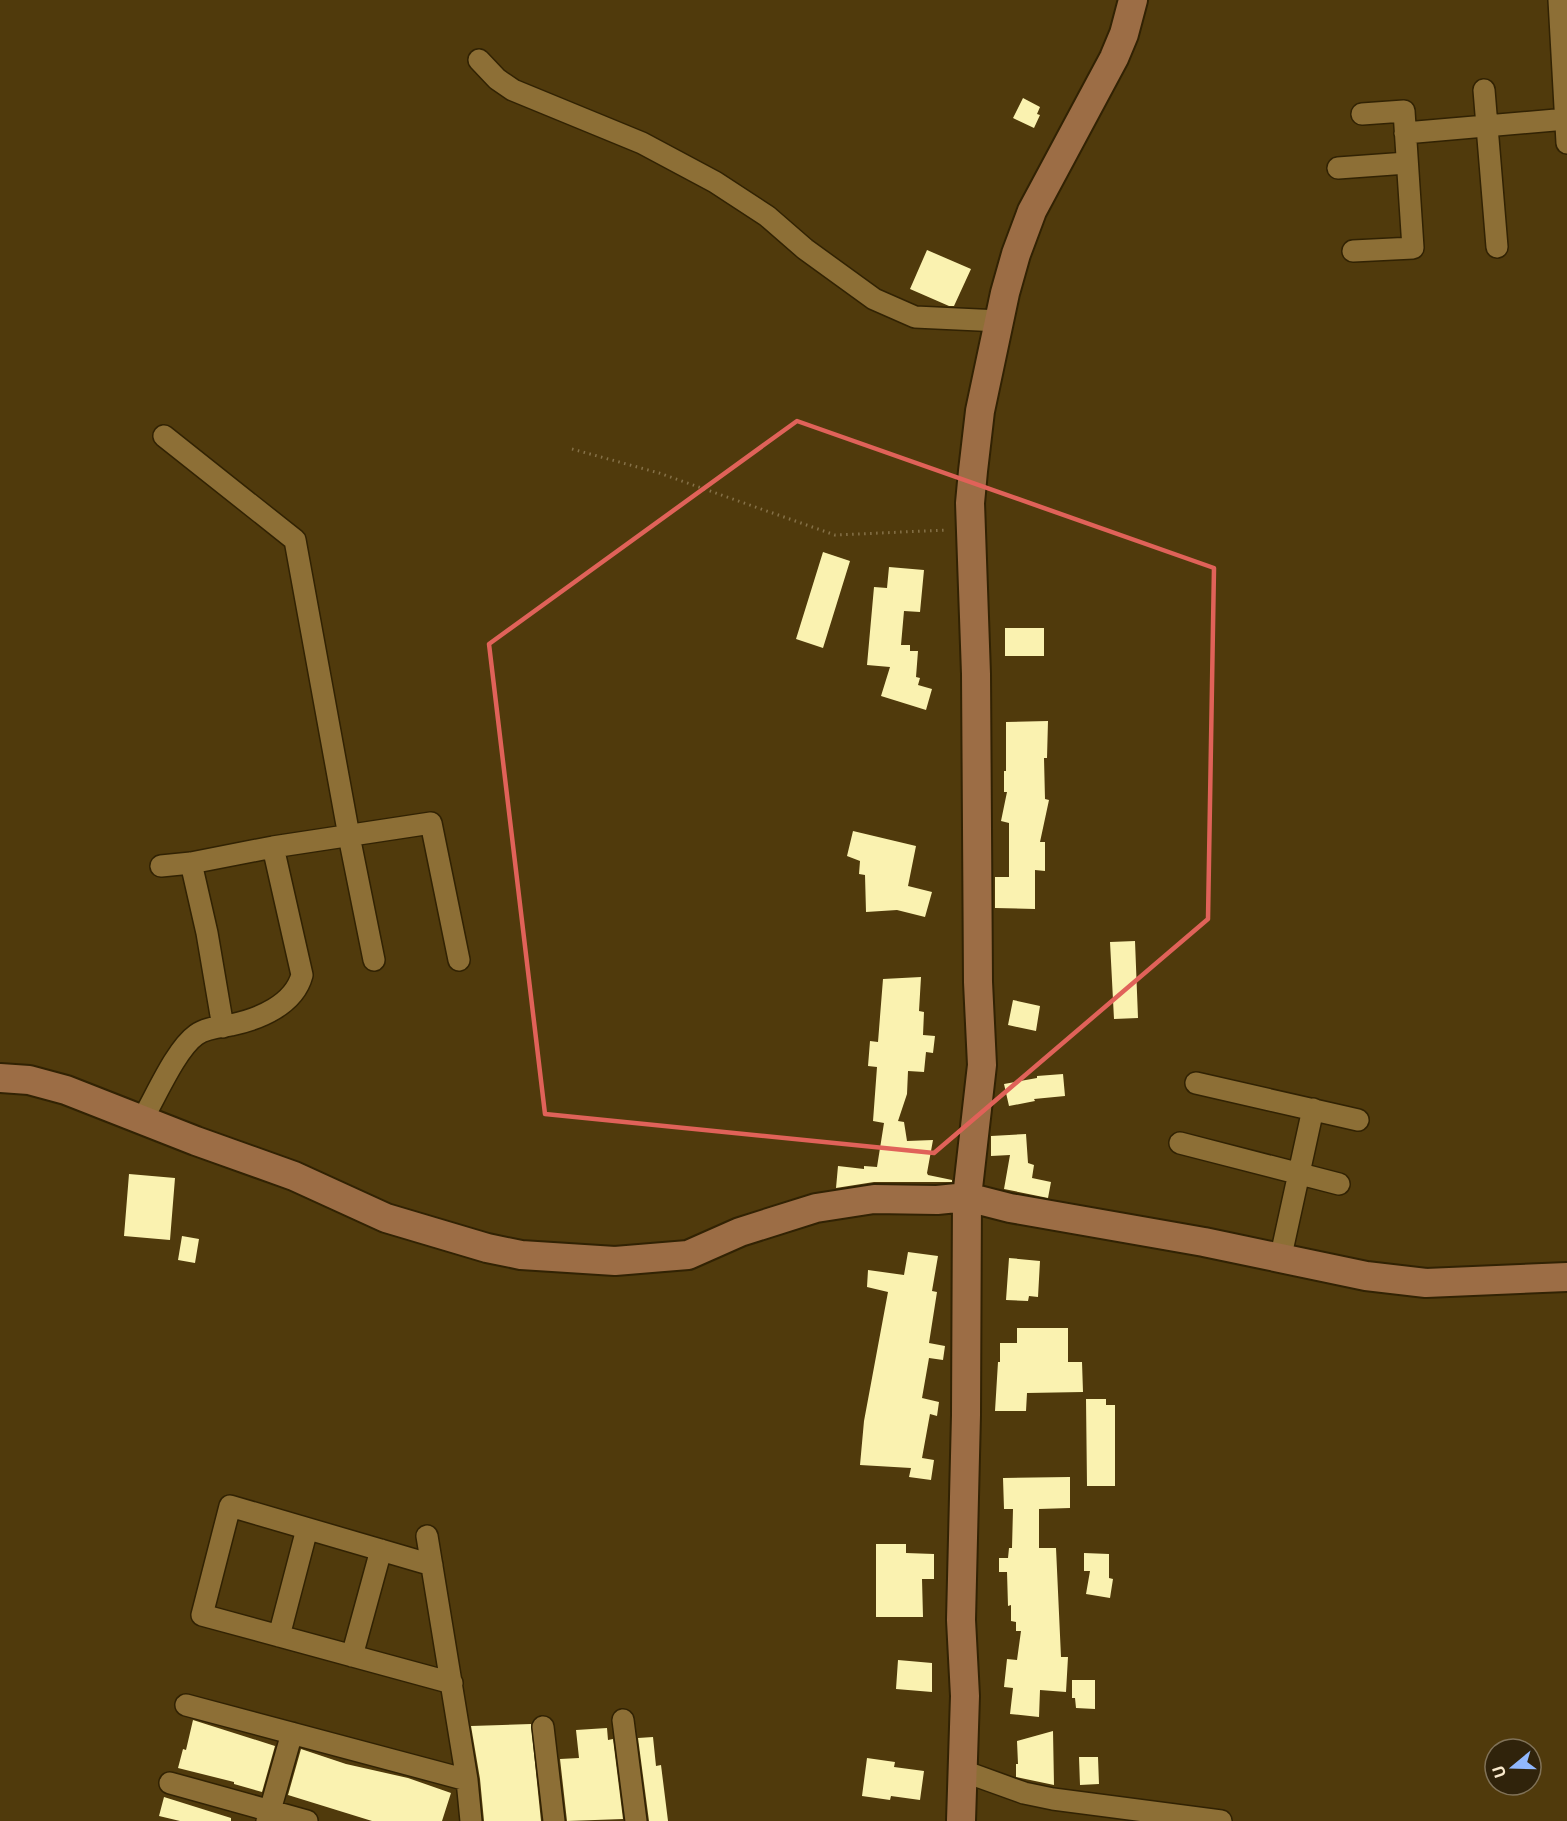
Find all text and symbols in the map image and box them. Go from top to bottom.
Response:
north arrow [1483,1737,1543,1797]
text: U [1488,1763,1510,1780]

